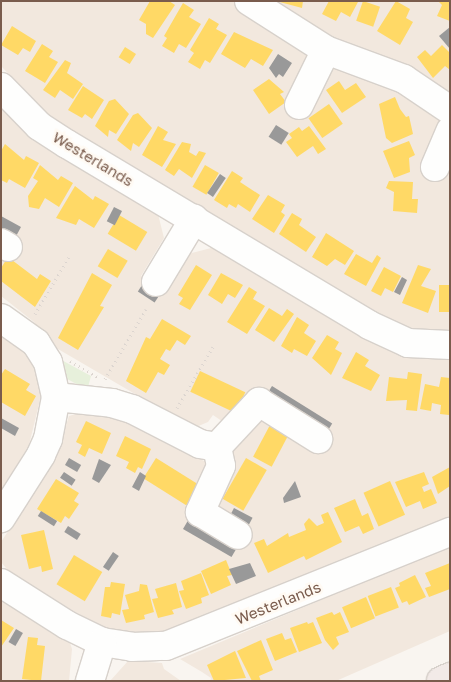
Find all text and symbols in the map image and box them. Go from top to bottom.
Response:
street label: Westerlands [50,128,136,190]
street label: Westerlands [233,578,323,628]

